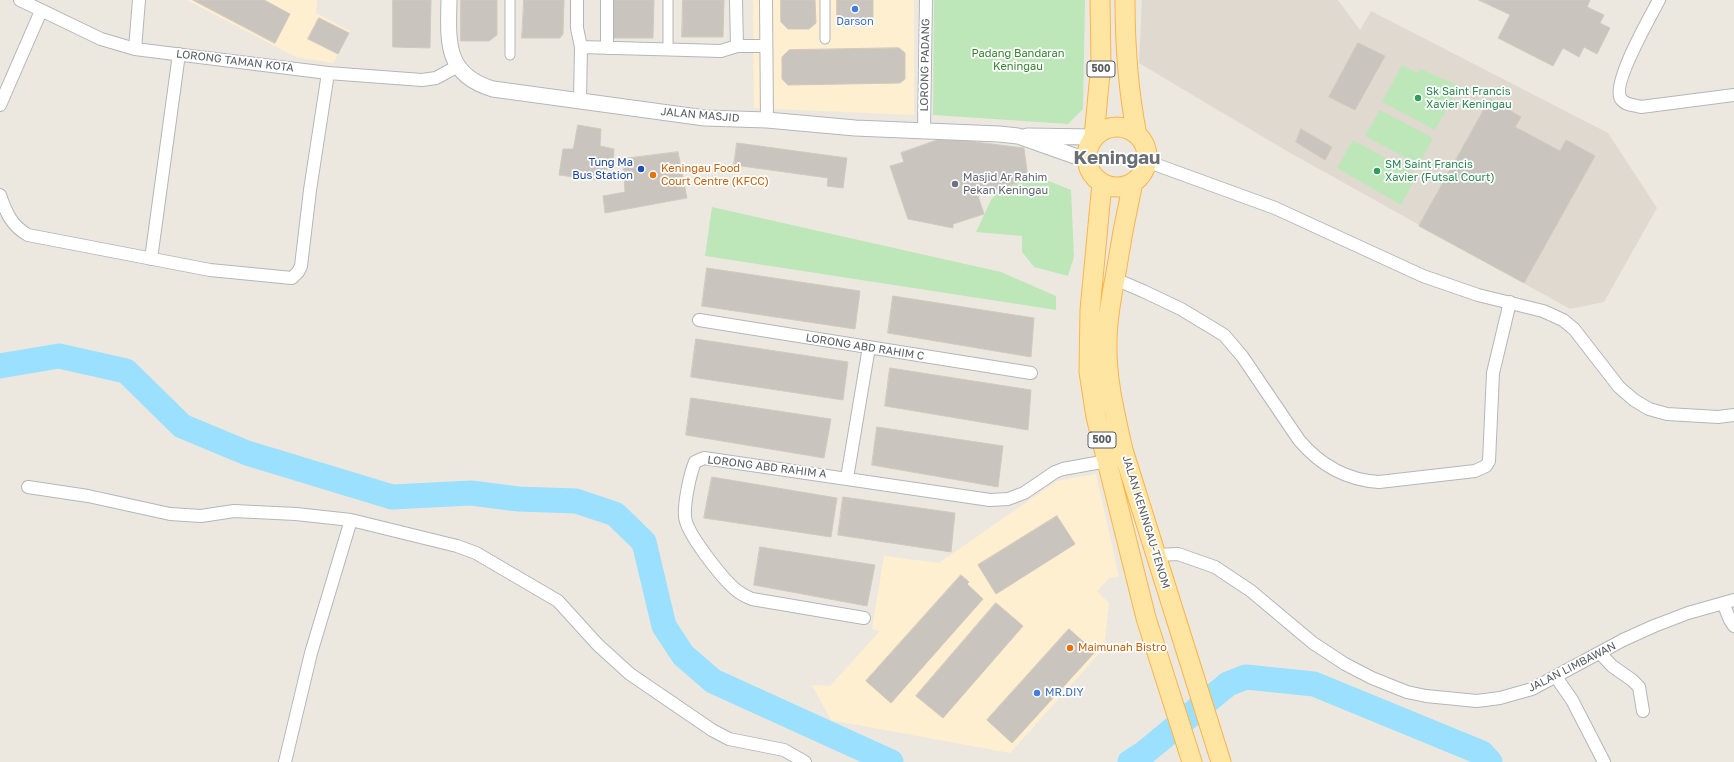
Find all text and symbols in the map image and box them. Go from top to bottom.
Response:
marker: Darson [850,4,860,14]
place label: Darson [836,15,874,29]
street label: LORONG PADANG [918,18,932,112]
street label: LORONG TAMAN KOTA [175,47,295,75]
park label: Padang Bandaran Keningau [971,47,1065,73]
road number: 500 [1087,61,1115,77]
place label: Sk Saint Francis Xavier Keningau [1426,85,1512,111]
marker: Sk Saint Francis Xavier Keningau [1413,93,1423,103]
street label: JALAN MASJID [660,105,740,125]
district label: Keningau [1074,147,1160,169]
place label: Tung Ma Bus Station [572,156,633,182]
place label: SM Saint Francis Xavier (Futsal Court) [1385,158,1495,184]
place label: Keningau Food Court Centre (KFCC) [661,162,769,188]
marker: Tung Ma Bus Station [636,164,646,174]
marker: SM Saint Francis Xavier (Futsal Court) [1372,166,1382,176]
marker: Keningau Food Court Centre (KFCC) [648,170,658,180]
place label: Masjid Ar Rahim Pekan Keningau [963,171,1048,197]
marker: Masjid Ar Rahim Pekan Keningau [950,179,960,189]
street label: LORONG ABD RAHIM C [805,331,925,363]
road number: 500 [1088,432,1116,448]
street label: LORONG ABD RAHIM A [707,453,827,481]
street label: JALAN KENINGAU-TENOM [1119,454,1173,590]
street label: JALAN LIMBAWAN [1526,639,1618,695]
place label: Maimunah Bistro [1078,641,1167,655]
marker: Maimunah Bistro [1065,643,1075,653]
place label: MR.DIY [1045,686,1083,700]
marker: MR.DIY [1032,688,1042,698]

